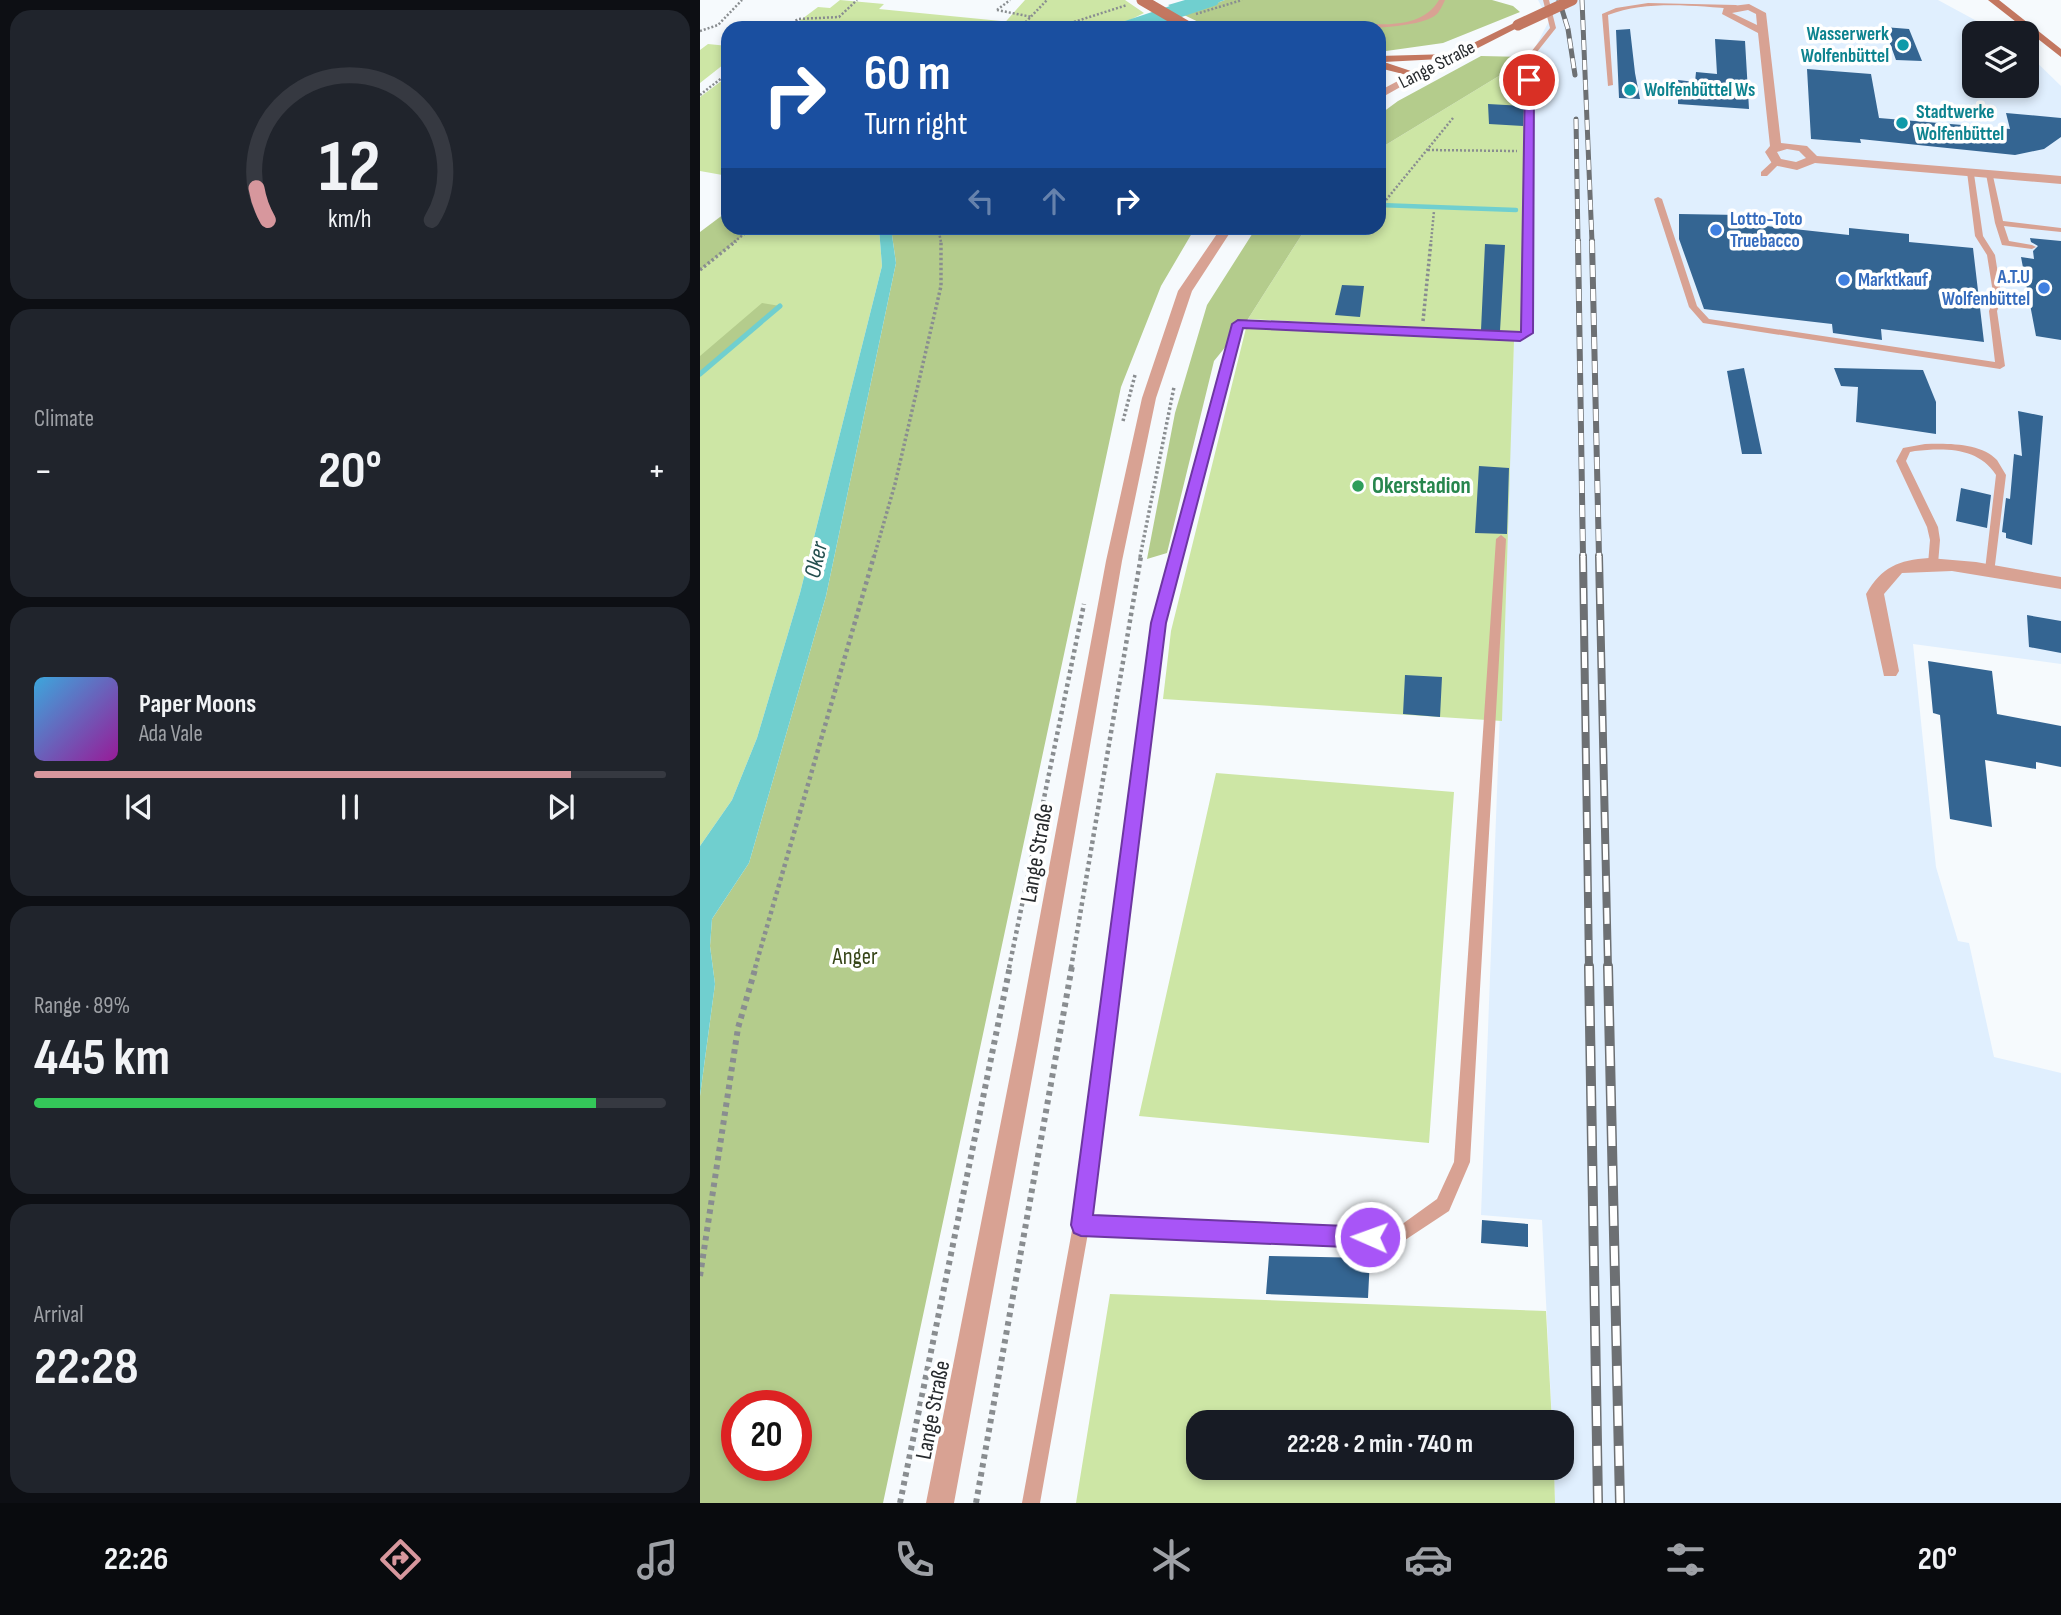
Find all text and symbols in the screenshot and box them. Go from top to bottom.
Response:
map controls [1962,21,2039,98]
button: layers [1962,21,2039,98]
place label: Wasserwerk Wolfenbüttel [1801,23,1889,68]
street label: Lange Straße [1395,36,1479,94]
marker: Wasserwerk Wolfenbüttel [1895,37,1911,53]
text: 60 m [864,45,951,104]
icon: right [749,49,840,140]
pin [1499,50,1559,110]
icon: arrive [1510,61,1548,99]
place label: Wolfenbüttel Ws [1644,79,1755,102]
marker: Wolfenbüttel Ws [1622,82,1638,98]
place label: Stadtwerke Wolfenbüttel [1916,101,2004,146]
text: Turn right [864,105,968,144]
marker: Stadtwerke Wolfenbüttel [1894,115,1910,131]
text: 12 [319,125,381,213]
icon: left [962,182,1000,220]
icon: ahead [1035,182,1073,220]
icon: right [1108,182,1146,220]
text: km/h [328,204,372,235]
place label: Lotto-Toto Truebacco [1730,208,1803,253]
marker: Lotto-Toto Truebacco [1708,222,1724,238]
place label: A.T.U Wolfenbüttel [1942,266,2030,311]
place label: Marktkauf [1858,269,1929,292]
marker: Marktkauf [1836,272,1852,288]
marker: A.T.U Wolfenbüttel [2036,280,2052,296]
text: Climate [34,405,94,433]
text: 20° [318,440,382,503]
text: − [34,449,53,494]
text: + [647,449,666,494]
place label: Okerstadion [1372,472,1471,500]
marker: Okerstadion [1350,478,1366,494]
water label: Oker [798,538,834,581]
text: Paper Moons [139,689,256,720]
text: Ada Vale [139,720,203,748]
icon: previous [120,788,158,826]
icon: pause [331,788,369,826]
icon: next [542,788,580,826]
street label: Lange Straße [1015,801,1059,905]
park label: Anger [831,943,878,971]
text: Range · 89% [34,992,130,1020]
text: 445 km [34,1027,170,1090]
position arrow [1333,1200,1407,1274]
text: Arrival [34,1301,83,1329]
text: 22:28 [34,1336,139,1399]
street label: Lange Straße [910,1358,956,1462]
speed limit sign: 20 [721,1390,812,1481]
text: 22:28 · 2 min · 740 m [1287,1429,1473,1460]
icon: directions [376,1535,425,1584]
icon: music [633,1535,682,1584]
icon: phone [890,1535,939,1584]
icon: climate [1147,1535,1196,1584]
icon: car [1404,1535,1453,1584]
icon: filters [1661,1535,1710,1584]
text: 22:26 [104,1540,168,1579]
text: 20° [1918,1540,1957,1579]

